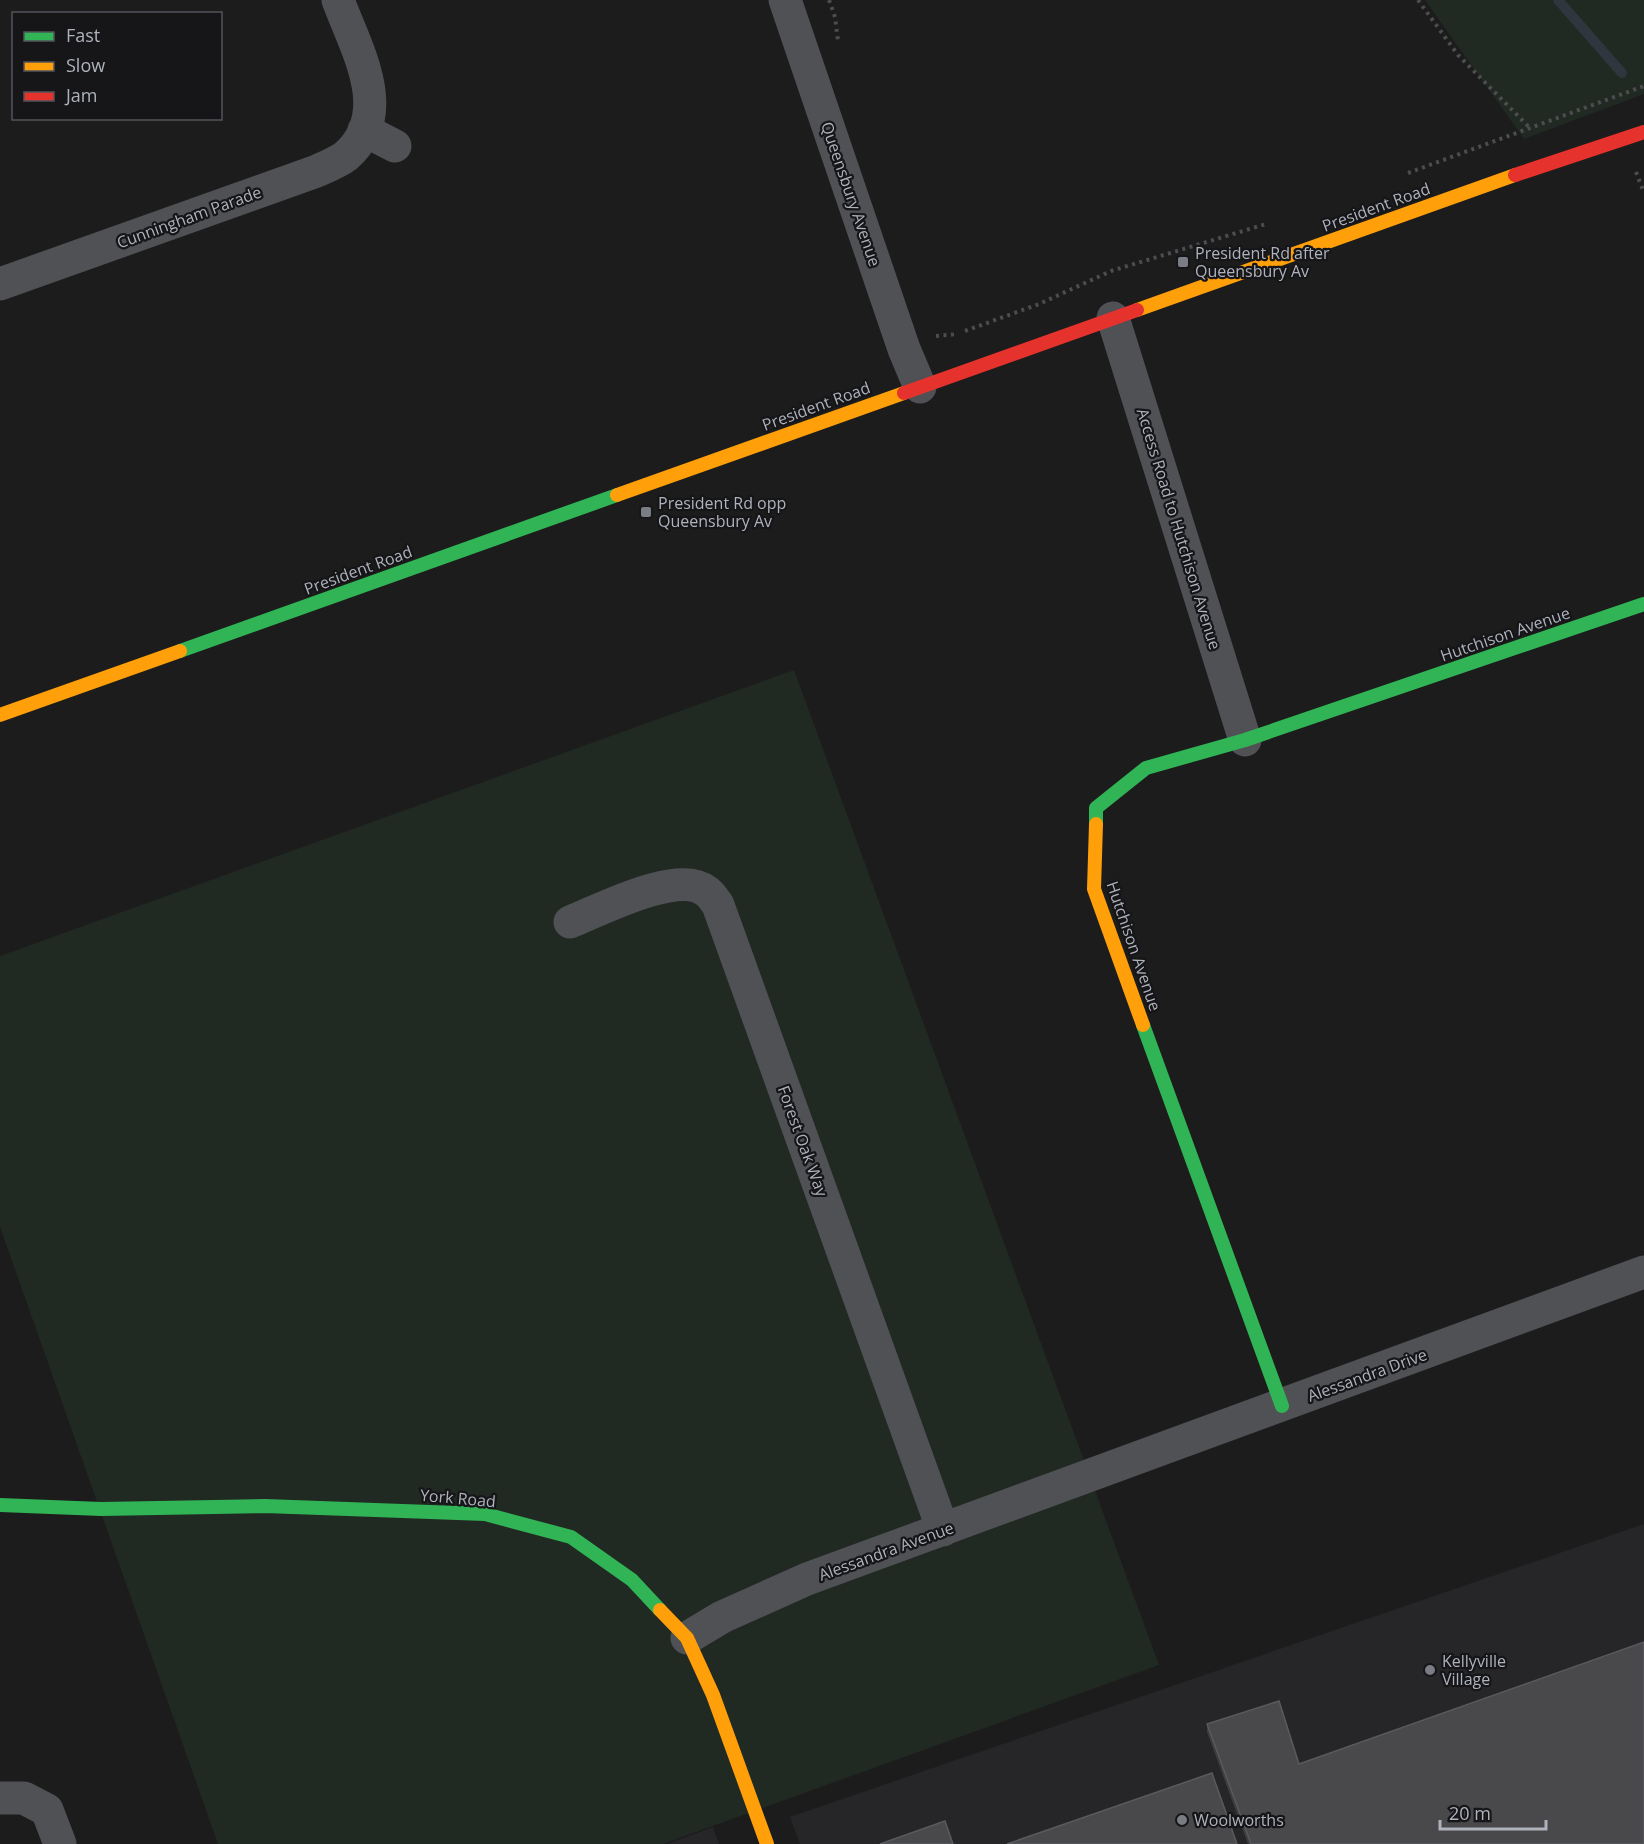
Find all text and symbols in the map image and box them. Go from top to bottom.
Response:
legend [12,12,222,120]
text: Fast [66,23,100,47]
text: Slow [66,53,105,77]
text: Jam [64,83,98,107]
street label: Queensbury Avenue [816,119,886,269]
street label: President Road [1319,177,1433,237]
street label: Cunningham Parade [114,181,264,253]
place label: President Rd after Queensbury Av [1195,242,1330,282]
marker: President Rd after Queensbury Av [1176,255,1190,269]
street label: President Road [759,376,873,436]
street label: Access Road to Hutchison Avenue [1132,406,1226,652]
place label: President Rd opp Queensbury Av [658,492,786,532]
marker: President Rd opp Queensbury Av [639,505,653,519]
street label: President Road [301,540,415,600]
street label: Hutchison Avenue [1437,601,1573,666]
street label: Hutchison Avenue [1102,878,1167,1014]
street label: Forest Oak Way [773,1083,834,1200]
street label: Alessandra Drive [1304,1343,1430,1407]
street label: York Road [419,1484,497,1512]
street label: Alessandra Avenue [815,1516,957,1586]
place label: Kellyville Village [1442,1650,1506,1690]
marker: Kellyville Village [1423,1663,1437,1677]
scale bar [1440,1793,1546,1831]
text: 20 m [1449,1801,1491,1825]
place label: Woolworths [1194,1809,1284,1831]
marker: Woolworths [1175,1813,1189,1827]

